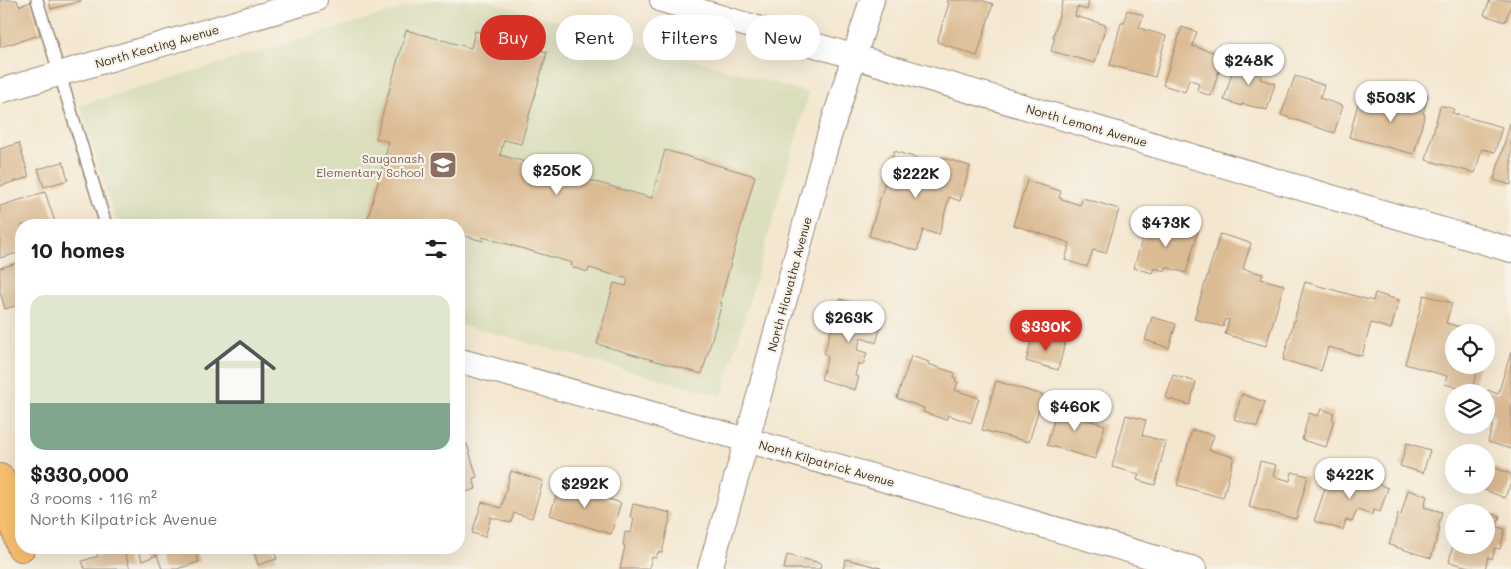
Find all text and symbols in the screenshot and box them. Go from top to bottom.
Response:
chip: Buy [480,15,546,60]
chip: Rent [556,15,633,60]
chip: Filters [643,15,736,60]
chip: New [746,15,820,60]
street label: North Keating Avenue [93,21,221,71]
pin: $248K [1214,44,1284,86]
text: $248K [1224,49,1274,70]
pin: $503K [1356,80,1426,123]
text: $503K [1366,86,1416,107]
street label: North Lemont Avenue [1024,100,1150,150]
place label: Sauganash Elementary School [316,150,424,180]
school or university icon: Sauganash Elementary School [428,150,458,180]
pin: $250K [522,154,592,196]
pin: $222K [881,156,951,199]
text: $250K [533,159,582,180]
text: $222K [892,162,940,183]
pin: $473K [1131,206,1201,248]
text: $473K [1141,211,1191,232]
street label: North Hiawatha Avenue [763,215,815,353]
icon: filters [422,235,450,263]
text: 10 homes [30,236,125,263]
pin: $263K [814,300,884,343]
text: $263K [825,306,873,327]
pin: $330K [1011,310,1081,352]
text: $330K [1021,315,1071,336]
map controls [1445,324,1495,554]
button: locate [1445,324,1495,374]
icon: home [195,327,285,417]
button: layers [1445,384,1495,434]
pin: $460K [1040,390,1110,432]
text: $460K [1050,395,1100,416]
street label: North Kilpatrick Avenue [757,436,897,490]
button: + [1445,444,1495,494]
pin: $422K [1315,458,1385,500]
text: $330,000 [30,460,129,487]
text: $422K [1326,463,1374,484]
pin: $292K [550,466,620,509]
text: $292K [561,472,609,493]
text: 3 rooms · 116 m² [30,487,157,508]
button: − [1445,504,1495,554]
text: North Kilpatrick Avenue [30,508,217,529]

